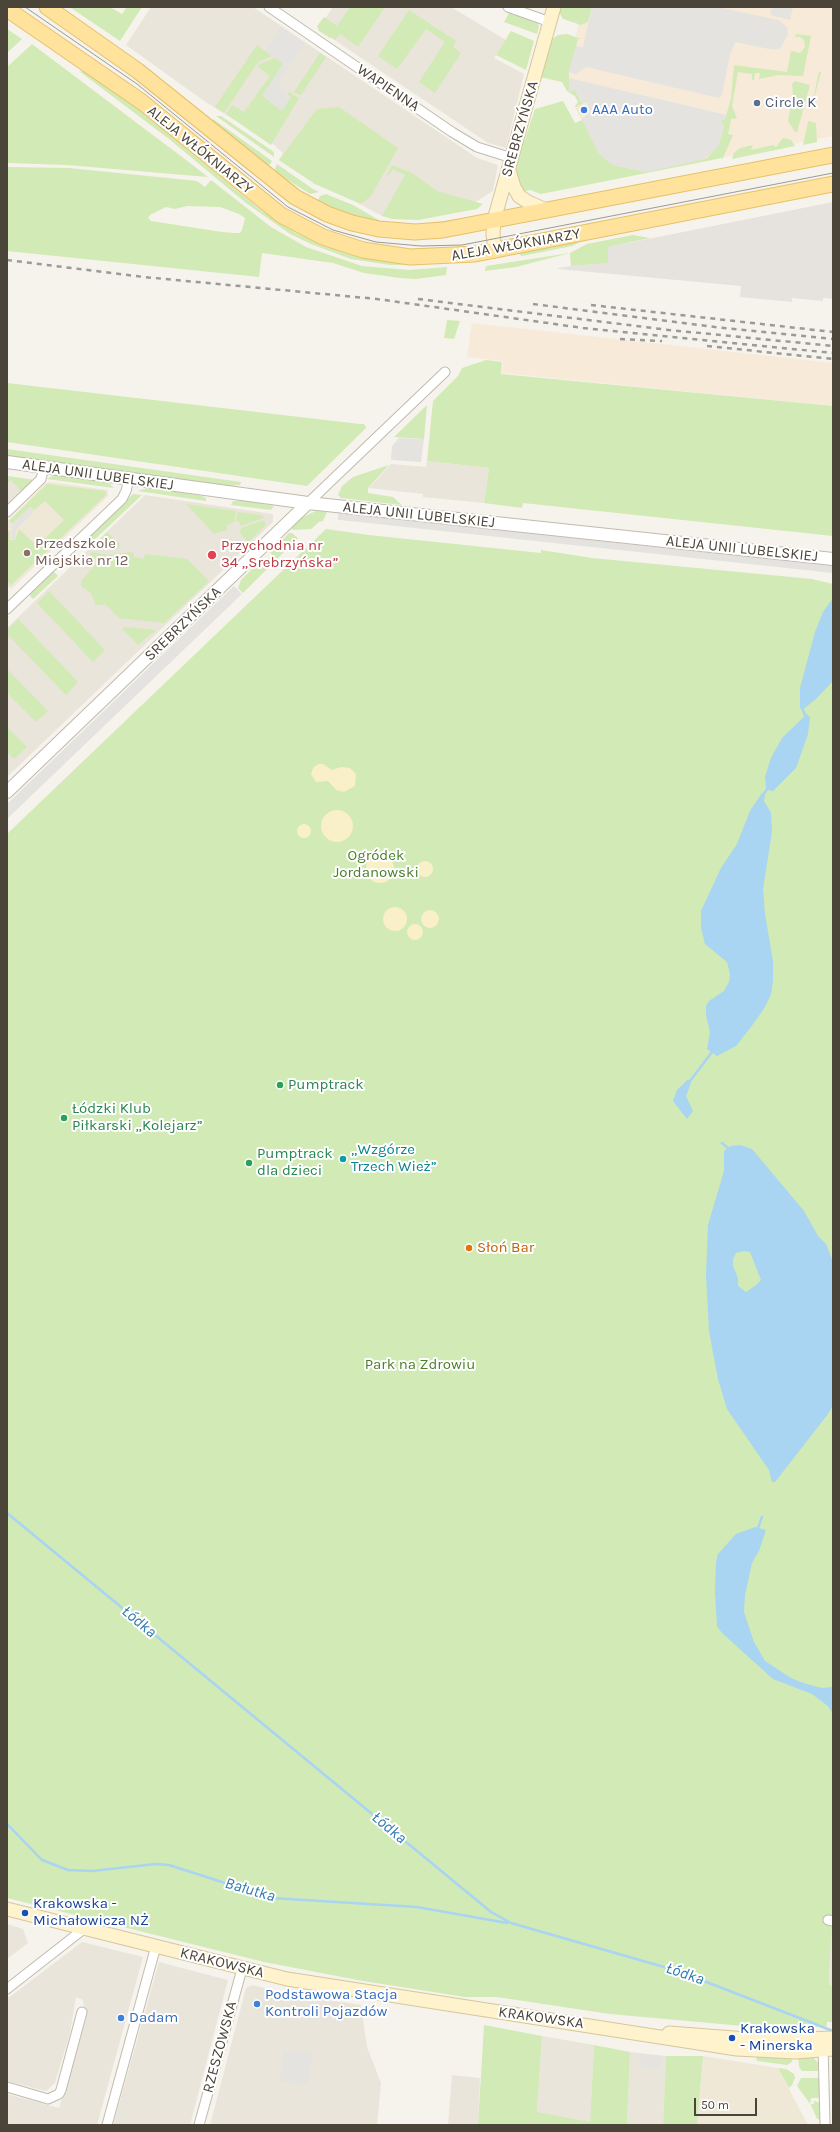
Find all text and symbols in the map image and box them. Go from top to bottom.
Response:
street label: WAPIENNA [353,61,423,115]
street label: SREBRZYŃSKA [498,79,542,179]
place label: Circle K [765,94,816,112]
marker: Circle K [752,98,762,108]
place label: AAA Auto [592,101,653,119]
street label: ALEJA WŁÓKNIARZY [143,102,257,198]
marker: AAA Auto [579,105,589,115]
street label: ALEJA WŁÓKNIARZY [450,225,582,265]
street label: ALEJA UNII LUBELSKIEJ [21,455,175,495]
street label: ALEJA UNII LUBELSKIEJ [342,498,496,532]
street label: ALEJA UNII LUBELSKIEJ [665,532,819,566]
place label: Przedszkole Miejskie nr 12 [35,535,128,570]
place label: Przychodnia nr 34 „Srebrzyńska” [221,537,339,572]
marker: Przedszkole Miejskie nr 12 [22,548,32,558]
marker: Przychodnia nr 34 „Srebrzyńska” [206,549,218,561]
street label: SREBRZYŃSKA [141,583,225,665]
park label: Ogródek Jordanowski [333,847,419,882]
place label: Pumptrack [288,1076,364,1094]
marker: Pumptrack [275,1080,285,1090]
place label: Łódzki Klub Piłkarski „Kolejarz” [72,1100,203,1135]
marker: Łódzki Klub Piłkarski „Kolejarz” [59,1113,69,1123]
place label: „Wzgórze Trzech Wież” [351,1141,437,1176]
place label: Pumptrack dla dzieci [257,1145,333,1180]
marker: „Wzgórze Trzech Wież” [338,1154,348,1164]
marker: Pumptrack dla dzieci [244,1158,254,1168]
place label: Słoń Bar [477,1239,534,1257]
marker: Słoń Bar [464,1243,474,1253]
park label: Park na Zdrowiu [365,1356,475,1374]
water label: Łódka [118,1602,160,1642]
water label: Łódka [368,1808,410,1848]
water label: Bałutka [223,1874,277,1906]
place label: Krakowska - Michałowicza NŻ [33,1895,149,1930]
marker: Krakowska - Michałowicza NŻ [20,1908,30,1918]
street label: KRAKOWSKA [178,1944,266,1982]
water label: Łódka [663,1959,707,1989]
place label: Podstawowa Stacja Kontroli Pojazdów [265,1986,398,2021]
street label: RZESZOWSKA [199,1999,241,2095]
marker: Podstawowa Stacja Kontroli Pojazdów [252,1999,262,2009]
street label: KRAKOWSKA [497,2003,585,2033]
place label: Dadam [129,2009,178,2027]
marker: Dadam [116,2013,126,2023]
place label: Krakowska - Minerska [740,2020,815,2055]
marker: Krakowska - Minerska [727,2033,737,2043]
scale bar [696,2090,759,2116]
text: 50 m [701,2098,729,2112]

